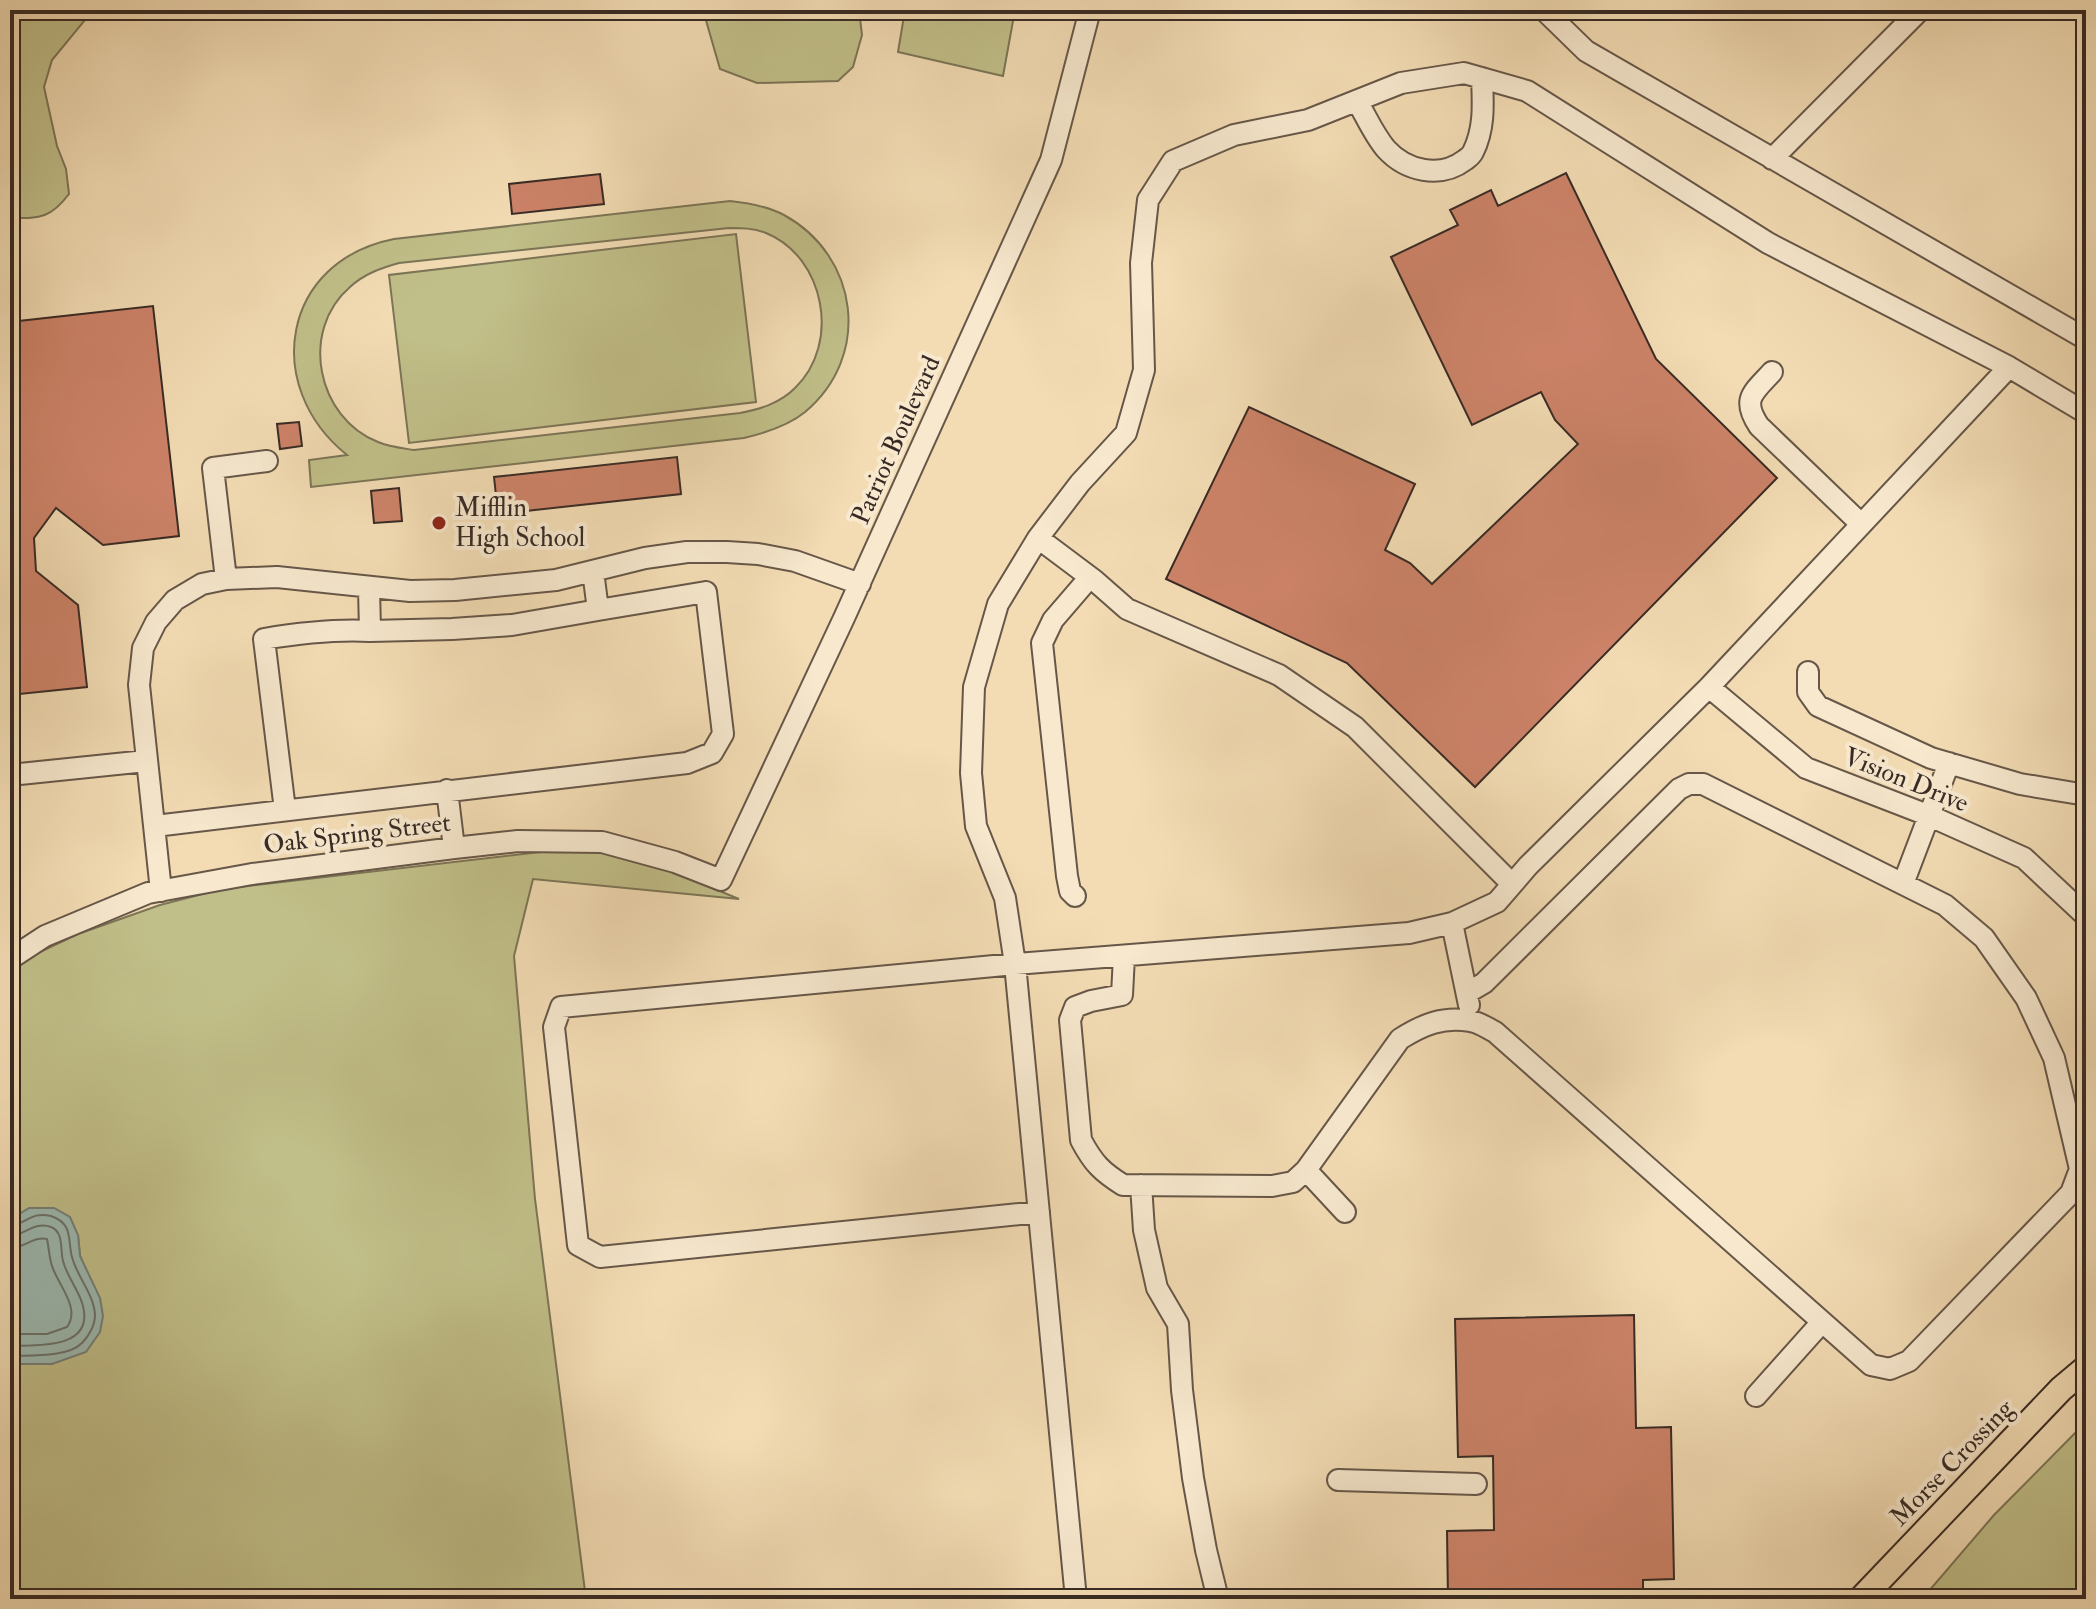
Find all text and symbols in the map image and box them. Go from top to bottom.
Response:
street label: Patriot Boulevard [845,351,948,529]
place label: Mifflin High School [455,492,586,554]
marker: Mifflin High School [430,514,448,532]
street label: Vision Drive [1839,740,1973,820]
street label: Oak Spring Street [262,807,452,862]
street label: Morse Crossing [1884,1392,2021,1533]

